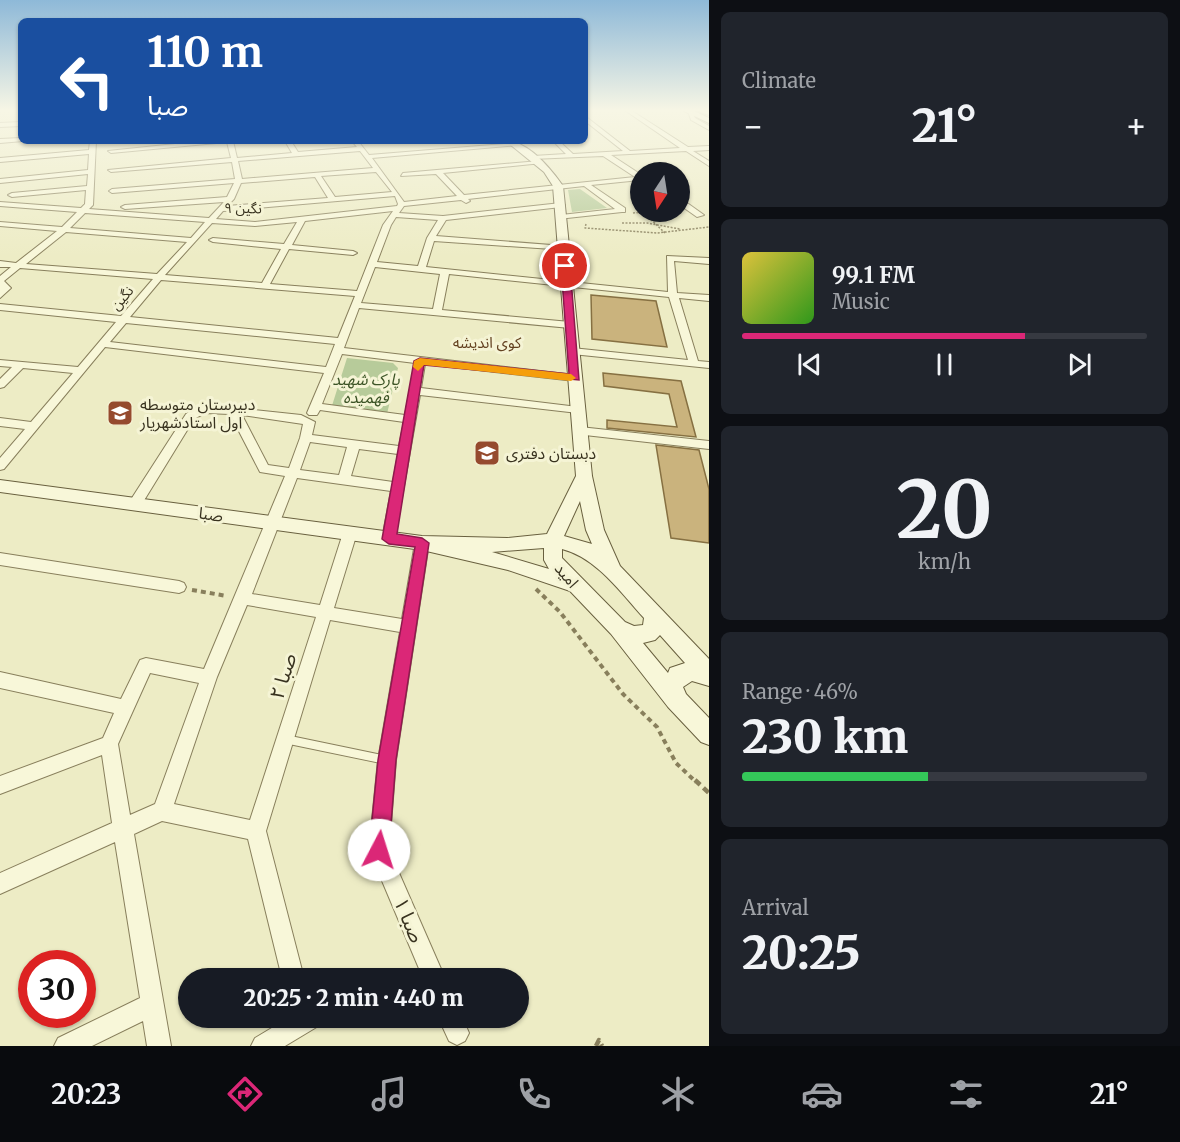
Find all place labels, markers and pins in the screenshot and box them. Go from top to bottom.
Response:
pin [539,240,590,291]
place label: دبیرستان متوسطه اول استادشهریار [139,394,255,433]
school or university icon: دبیرستان متوسطه اول استادشهریار [105,398,135,428]
school or university icon: دبستان دفتری [472,438,502,468]
place label: دبستان دفتری [506,443,596,463]

